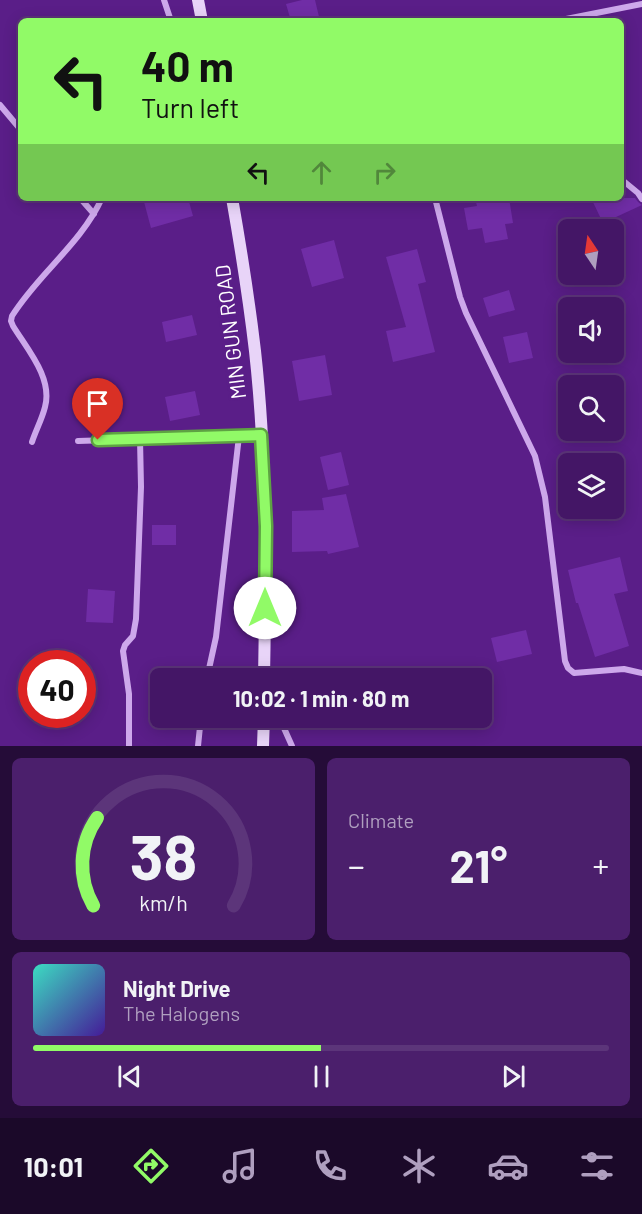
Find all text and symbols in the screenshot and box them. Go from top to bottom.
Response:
text: 40 m [141,40,234,90]
icon: left [42,42,120,120]
text: Turn left [141,91,239,123]
icon: left [242,156,275,189]
icon: ahead [305,156,338,189]
icon: right [368,156,401,189]
north arrow [558,219,624,285]
map controls [558,219,624,519]
street label: MIN GUN ROAD [209,263,250,401]
button: sound [558,297,624,363]
button: search [558,375,624,441]
pin [72,378,123,440]
icon: arrive [81,387,114,420]
button: layers [558,453,624,519]
position arrow [233,576,297,640]
speed limit sign: 40 [18,650,96,728]
text: 10:02 · 1 min · 80 m [233,685,409,711]
text: Climate [348,808,414,832]
text: 38 [130,818,197,892]
text: 21° [450,838,507,892]
text: − [348,845,365,885]
text: + [593,845,609,885]
text: km/h [139,890,188,915]
text: Night Drive [123,975,231,1001]
text: The Halogens [123,1001,240,1025]
icon: previous [113,1060,146,1093]
icon: pause [305,1060,338,1093]
icon: next [497,1060,530,1093]
icon: directions [130,1145,172,1187]
icon: music [219,1145,261,1187]
icon: phone [309,1145,351,1187]
icon: climate [398,1145,440,1187]
icon: car [487,1145,529,1187]
icon: filters [576,1145,618,1187]
text: 10:01 [24,1150,83,1182]

